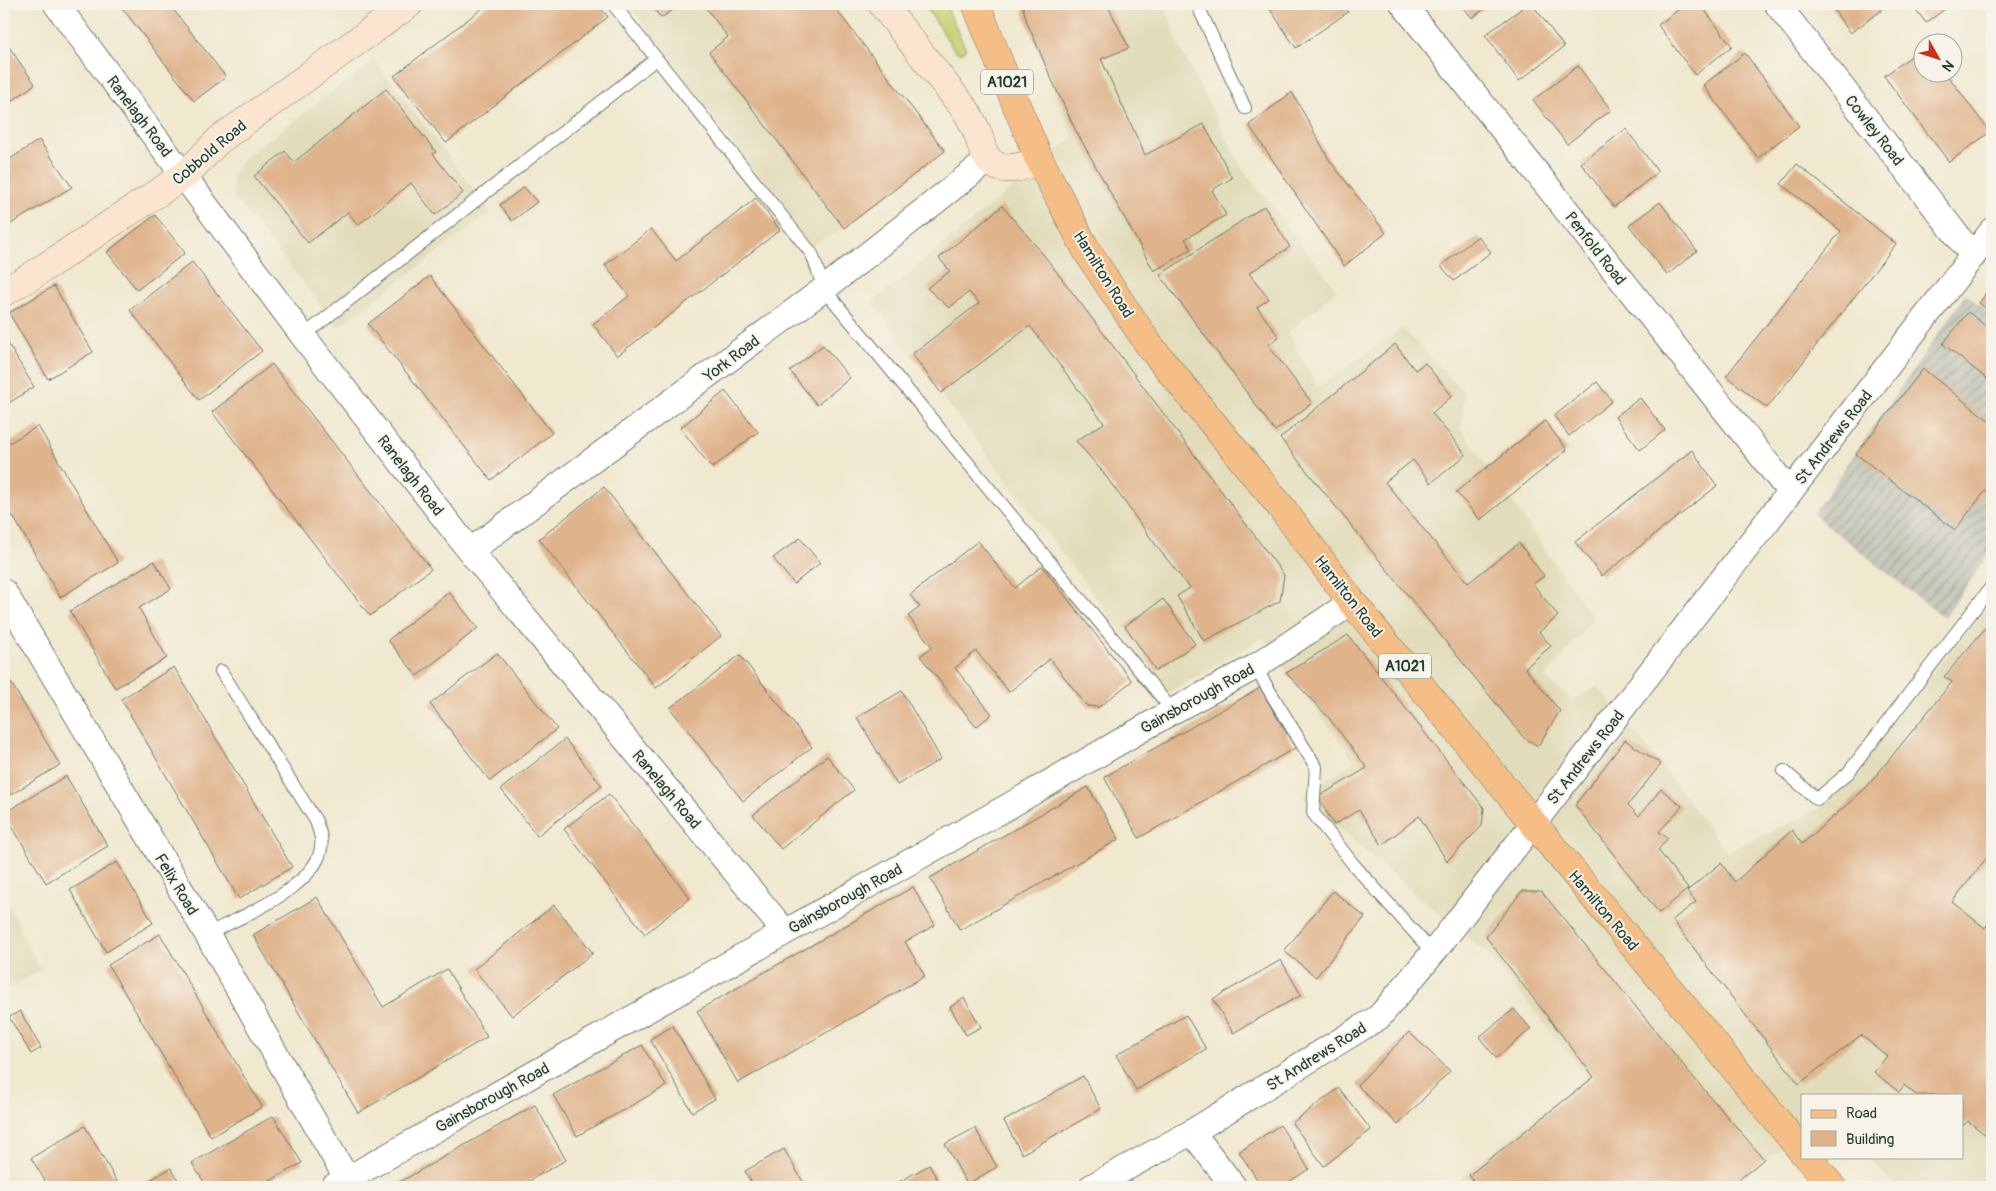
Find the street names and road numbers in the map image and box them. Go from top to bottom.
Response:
road number: A1021 [981,70,1033,94]
street label: Ranelagh Road [102,72,176,161]
street label: Cowley Road [1840,91,1908,170]
street label: Cobbold Road [168,116,251,190]
street label: Penfold Road [1560,208,1630,289]
street label: Hamilton Road [1068,227,1138,322]
street label: York Road [699,331,764,387]
street label: St Andrews Road [1791,386,1877,489]
street label: Ranelagh Road [373,431,448,520]
street label: Hamilton Road [1310,551,1387,642]
road number: A1021 [1379,654,1431,678]
street label: Gainsborough Road [1137,659,1258,739]
street label: St Andrews Road [1543,706,1629,809]
street label: Ranelagh Road [627,746,705,833]
street label: Felix Road [150,850,202,919]
street label: Gainsborough Road [785,859,906,939]
street label: Hamilton Road [1564,866,1643,955]
street label: St Andrews Road [1263,1018,1370,1096]
street label: Gainsborough Road [432,1058,553,1138]

